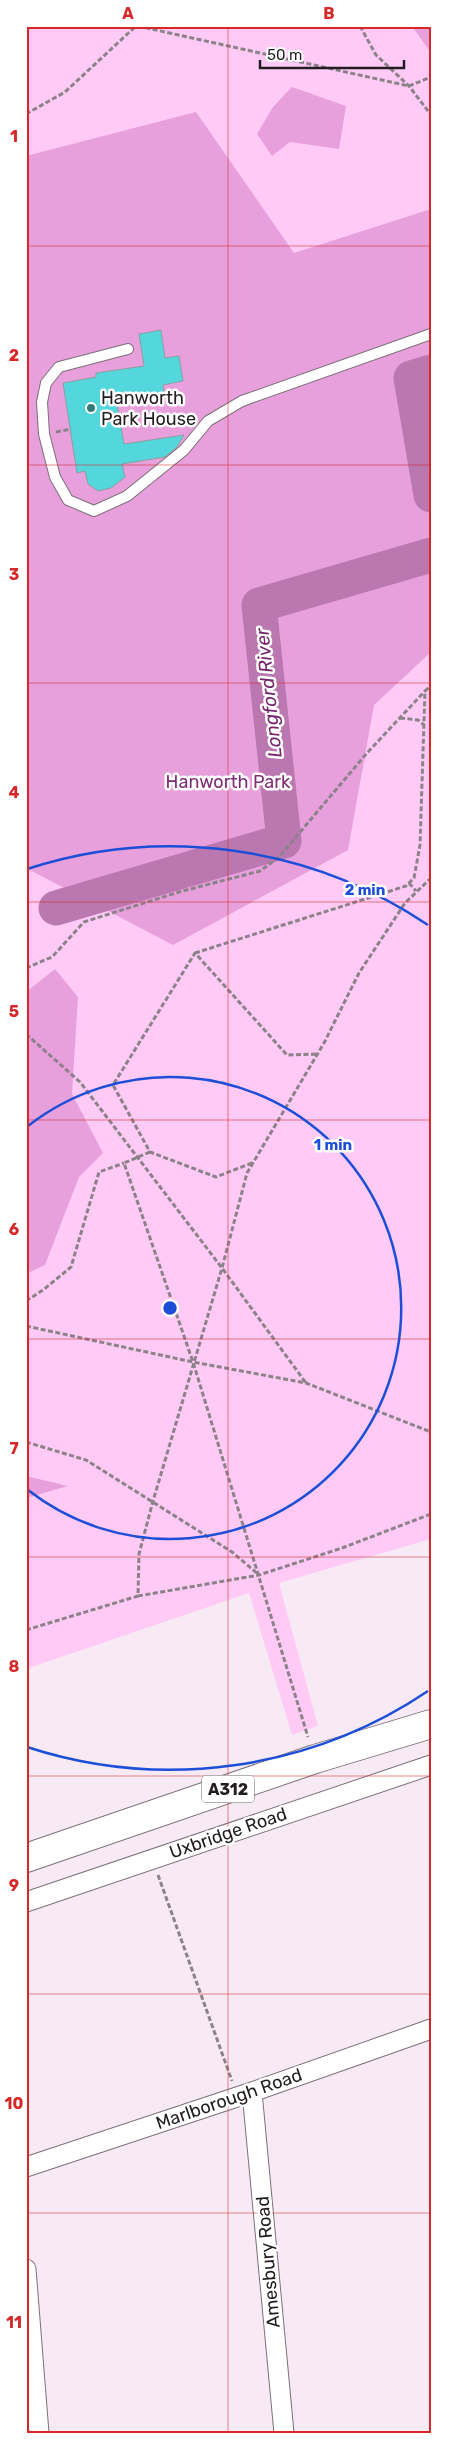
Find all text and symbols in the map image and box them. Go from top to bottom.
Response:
text: A [122,4,134,23]
text: B [323,4,335,23]
scale bar [260,38,403,70]
text: 50 m [267,46,302,64]
text: 1 [10,127,18,146]
text: 2 [9,346,19,365]
place label: Hanworth Park House [101,387,196,430]
marker: Hanworth Park House [85,402,97,414]
text: 3 [9,565,19,584]
water label: Longford River [250,626,287,759]
park label: Hanworth Park [166,771,291,793]
text: 4 [9,783,20,802]
text: 2 min [345,881,385,899]
text: 5 [9,1002,19,1021]
text: 1 min [314,1136,352,1154]
text: 6 [9,1220,19,1239]
centre of rings [161,1299,179,1317]
text: 7 [9,1439,19,1458]
text: 8 [9,1657,20,1676]
road number: A312 [202,1776,254,1802]
street label: Uxbridge Road [166,1803,290,1863]
text: 9 [9,1876,19,1895]
street label: Marlborough Road [153,2064,305,2134]
text: 10 [5,2094,24,2113]
street label: Amesbury Road [251,2195,285,2329]
text: 11 [6,2313,22,2332]

